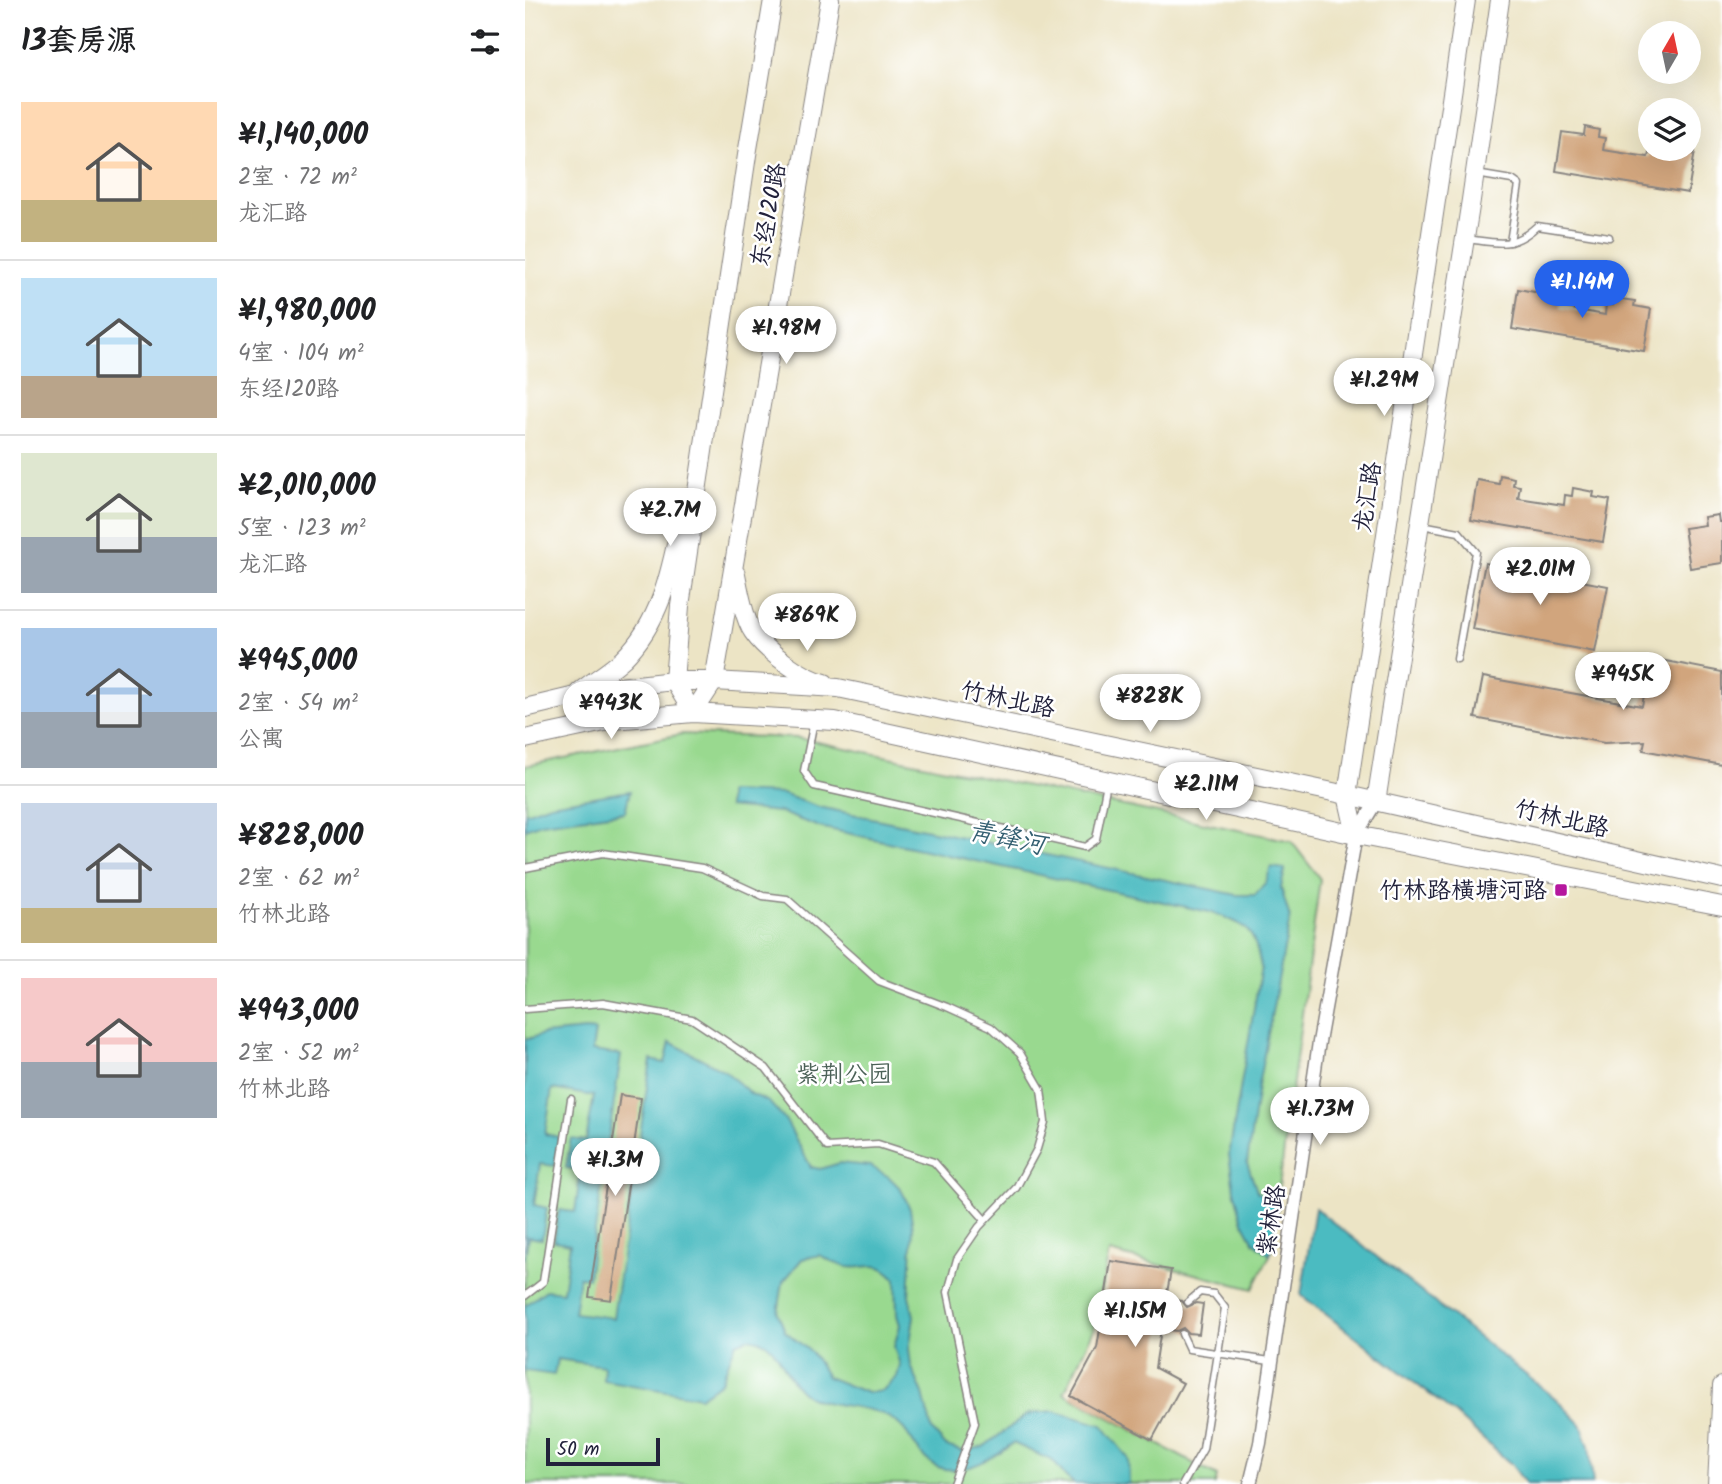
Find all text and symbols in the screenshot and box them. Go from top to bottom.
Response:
text: 13套房源 [21,18,136,66]
north arrow [1638,21,1701,84]
map controls [1638,21,1701,161]
icon: filters [466,23,504,61]
button: layers [1638,98,1701,161]
text: ¥1,140,000 [238,112,368,160]
icon: home [77,130,161,214]
text: 2室 · 72 m² [238,160,357,196]
street label: 东经120路 [741,160,798,271]
text: 龙汇路 [238,196,307,232]
pin: ¥1.14M [1525,260,1639,320]
text: ¥1.14M [1550,265,1614,301]
text: ¥1,980,000 [238,288,376,336]
icon: home [77,306,161,390]
pin: ¥1.98M [729,306,843,366]
text: ¥1.98M [751,311,821,347]
text: 4室 · 104 m² [238,336,364,372]
pin: ¥1.29M [1327,358,1441,418]
text: ¥1.29M [1350,363,1418,399]
text: 东经120路 [238,372,339,408]
street label: 龙汇路 [1344,459,1393,536]
text: ¥2,010,000 [238,463,376,511]
icon: home [77,481,161,565]
pin: ¥2.7M [621,489,719,548]
text: ¥2.7M [639,493,701,529]
text: 5室 · 123 m² [238,511,366,547]
text: 龙汇路 [238,547,307,583]
pin: ¥2.01M [1483,548,1597,607]
text: ¥2.01M [1505,552,1575,588]
pin: ¥869K [758,594,856,653]
text: ¥869K [774,598,840,634]
text: ¥945,000 [238,638,357,686]
pin: ¥945K [1574,652,1672,712]
icon: home [77,656,161,740]
text: ¥945K [1591,657,1655,693]
street label: 竹林北路 [957,671,1059,730]
pin: ¥828K [1101,674,1199,734]
text: ¥828K [1116,679,1184,715]
pin: ¥943K [562,682,660,741]
text: 2室 · 54 m² [238,686,358,722]
text: ¥943K [579,686,643,722]
text: 公寓 [238,722,284,758]
pin: ¥2.11M [1149,762,1263,822]
text: ¥2.11M [1174,767,1238,803]
street label: 竹林北路 [1511,790,1613,849]
water label: 青锋河 [964,810,1053,868]
text: ¥828,000 [238,813,363,861]
icon: home [77,831,161,915]
text: 2室 · 62 m² [238,861,359,897]
place label: 竹林路横塘河路 [1379,872,1547,911]
marker: 竹林路横塘河路 [1553,882,1569,898]
text: 竹林北路 [238,897,330,933]
text: ¥943,000 [238,988,358,1036]
icon: home [77,1006,161,1090]
text: 2室 · 52 m² [238,1036,359,1072]
park label: 紫荆公园 [796,1056,892,1095]
text: 竹林北路 [238,1072,330,1108]
pin: ¥1.73M [1263,1088,1377,1147]
text: ¥1.73M [1286,1092,1354,1128]
pin: ¥1.3M [566,1138,664,1198]
text: ¥1.3M [587,1143,643,1179]
street label: 紫林路 [1248,1182,1297,1259]
pin: ¥1.15M [1078,1290,1192,1349]
text: ¥1.15M [1104,1294,1166,1330]
scale bar [546,1435,660,1467]
text: 50 m [557,1435,599,1465]

